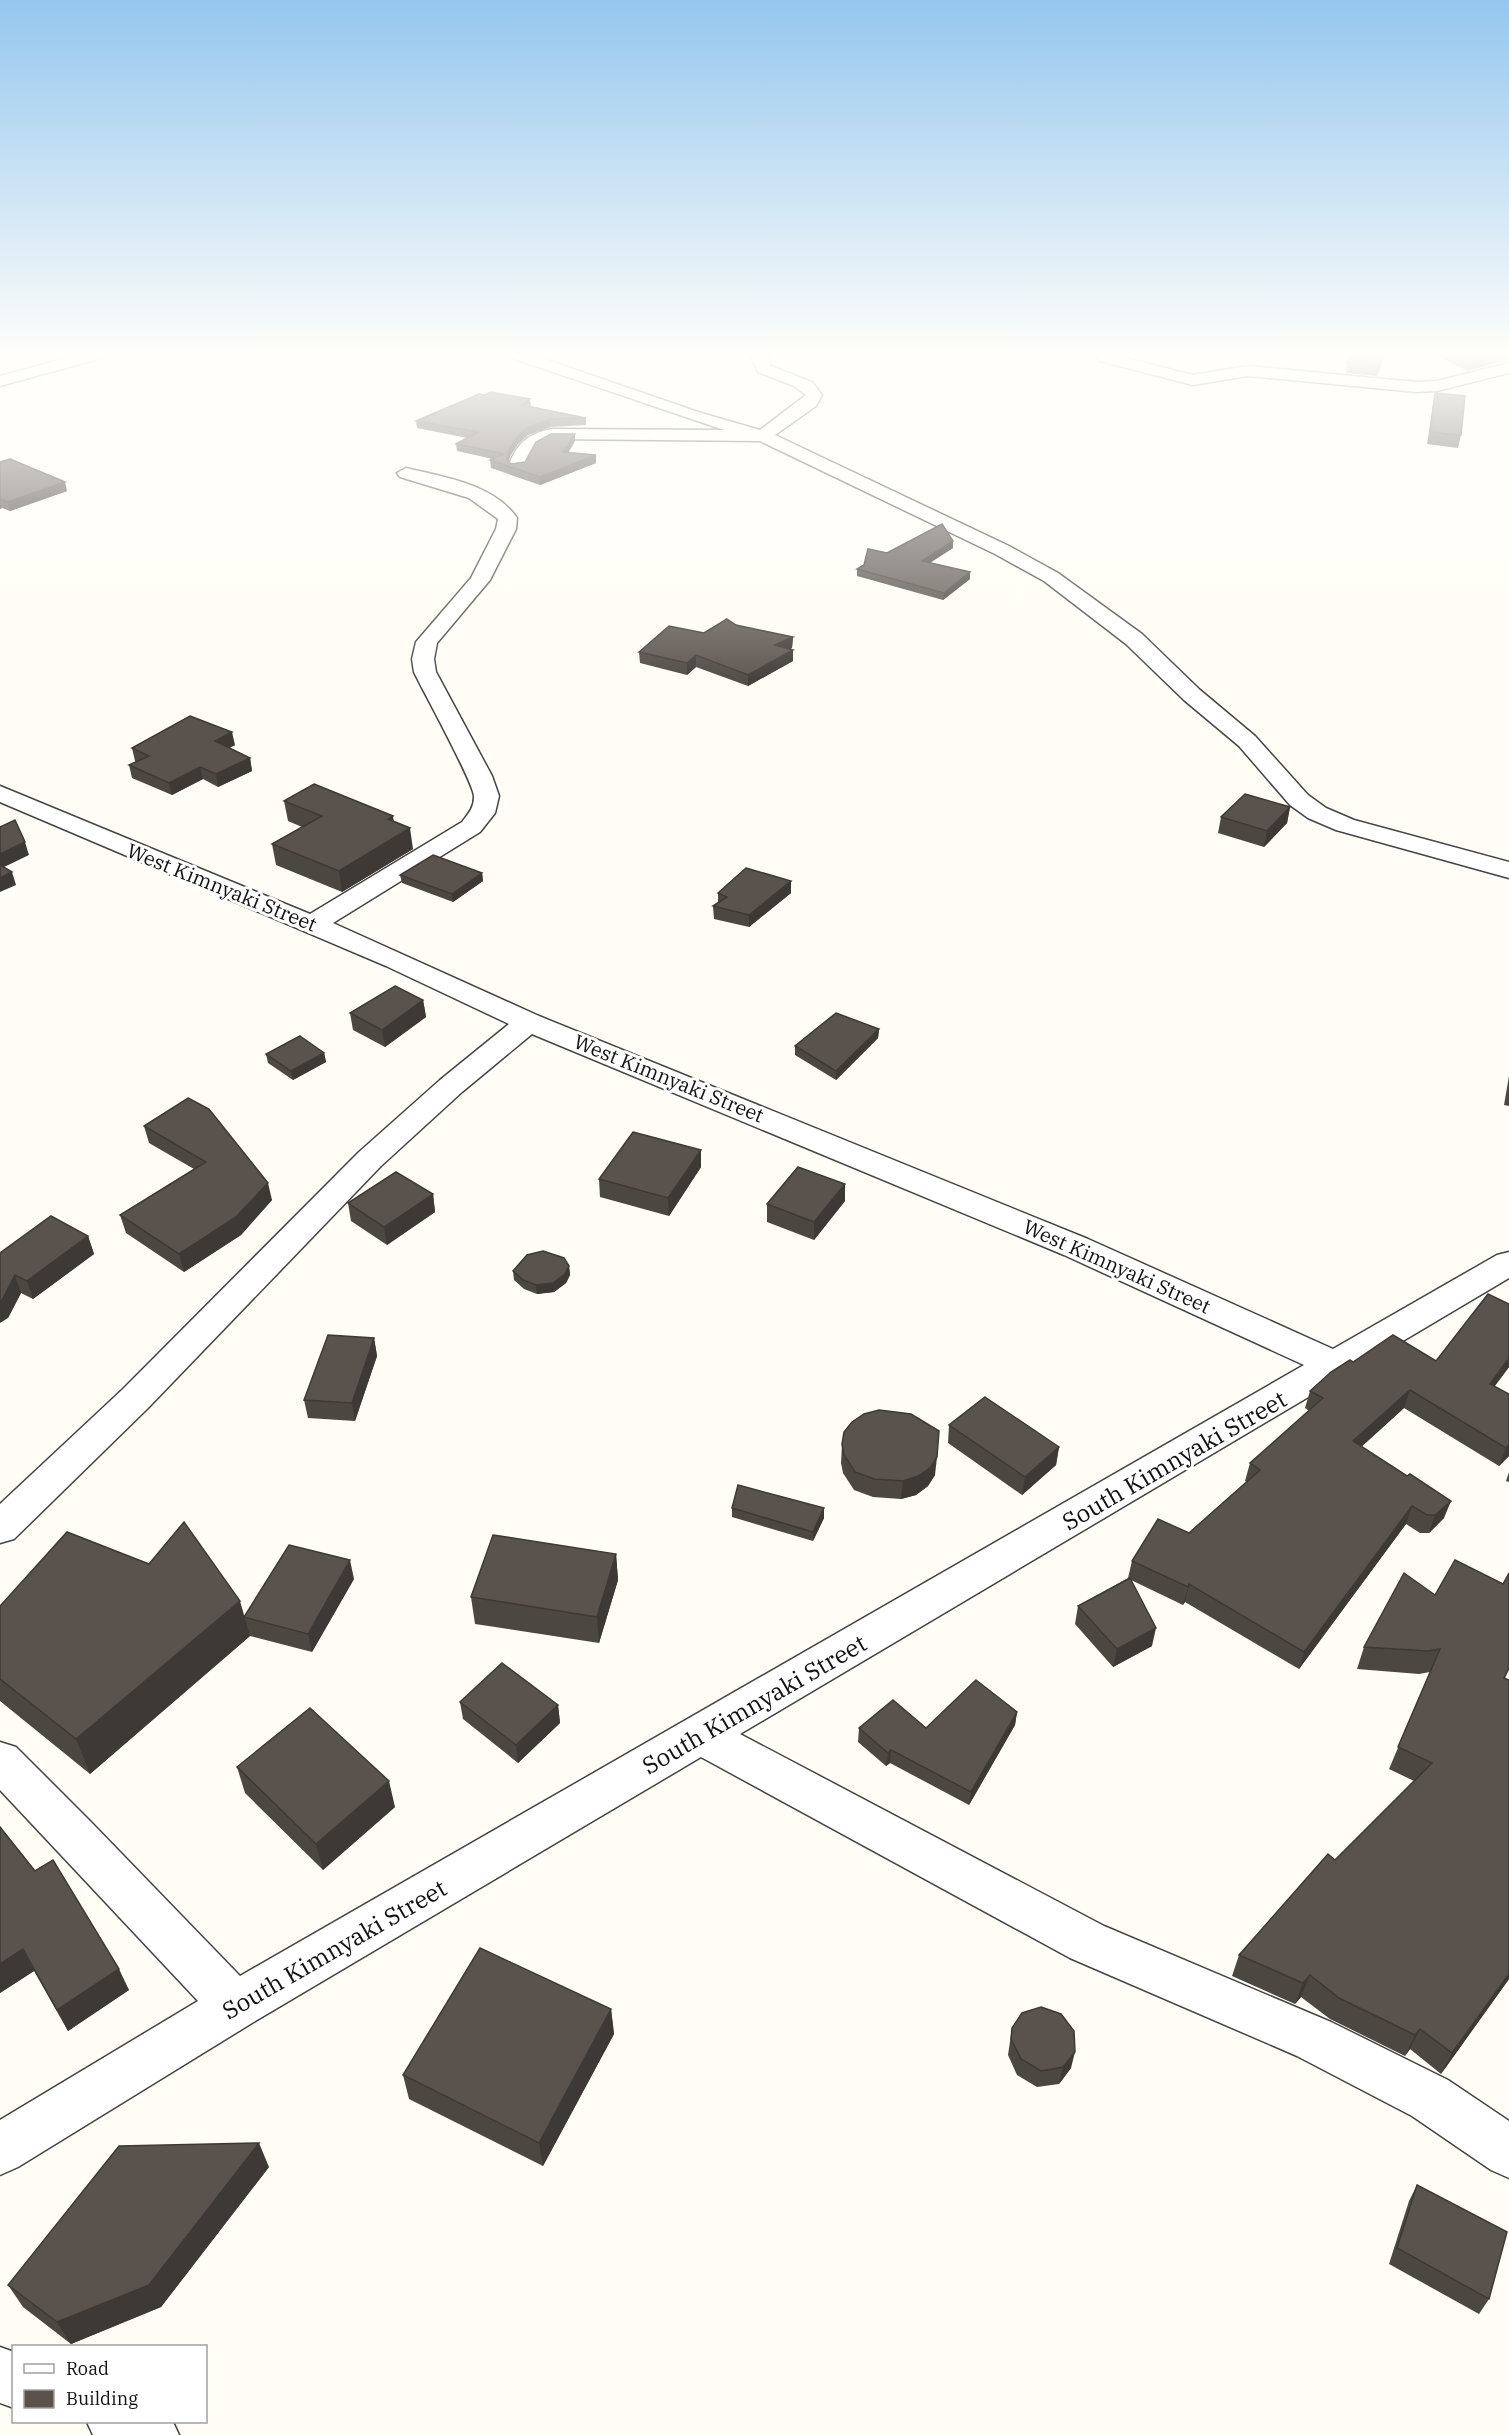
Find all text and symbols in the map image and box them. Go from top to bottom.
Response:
street label: West Kimnyaki Street [123,837,321,937]
street label: West Kimnyaki Street [570,1028,768,1128]
street label: West Kimnyaki Street [1019,1212,1215,1320]
street label: South Kimnyaki Street [1056,1383,1292,1537]
street label: South Kimnyaki Street [636,1627,872,1781]
street label: South Kimnyaki Street [216,1872,452,2026]
legend [12,2345,207,2423]
text: Road [66,2357,109,2380]
text: Building [66,2387,138,2410]

